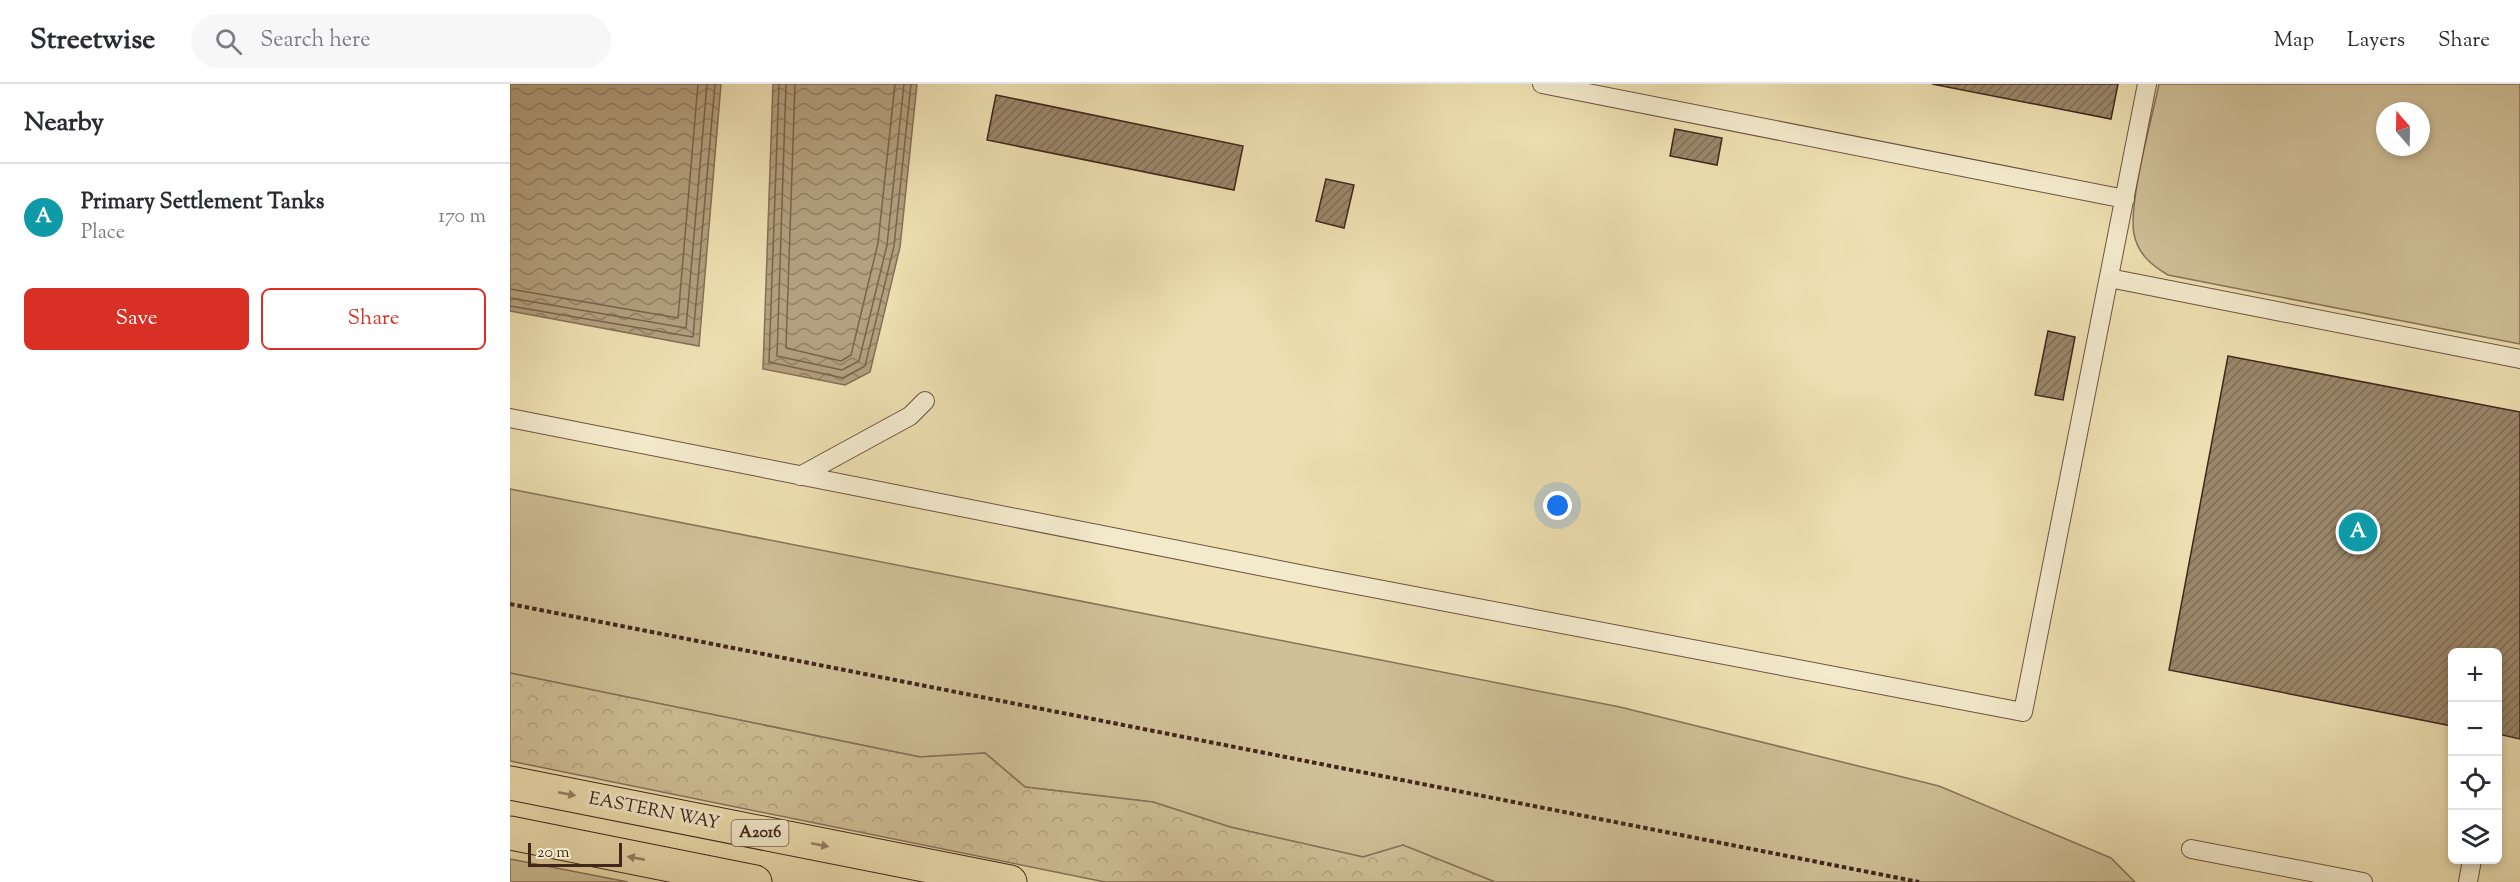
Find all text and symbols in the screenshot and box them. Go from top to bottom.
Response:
search box [191,14,611,68]
text: Streetwise [30,21,155,61]
icon: search [212,25,245,58]
text: Search here [260,25,371,57]
text: Map [2274,26,2314,56]
text: Layers [2347,26,2405,56]
text: Share [2438,26,2490,56]
north arrow [2376,102,2430,156]
text: Nearby [24,105,104,142]
text: Primary Settlement Tanks [81,187,325,219]
text: A [35,203,52,232]
text: 170 m [438,203,486,232]
text: Place [81,219,125,248]
button: Save [24,288,249,350]
button: Share [261,288,486,350]
your location [1543,491,1572,520]
pin: A [2338,510,2378,554]
map controls [2448,648,2502,864]
button: + [2448,648,2502,702]
button: − [2448,702,2502,756]
button: locate [2448,756,2502,810]
street label: EASTERN WAY [586,787,722,837]
one-way arrow [558,790,577,799]
button: layers [2448,810,2502,864]
road number: A2016 [732,820,788,846]
scale bar [528,840,622,868]
one-way arrow [811,840,830,850]
text: 20 m [537,842,570,865]
one-way arrow [627,853,646,862]

